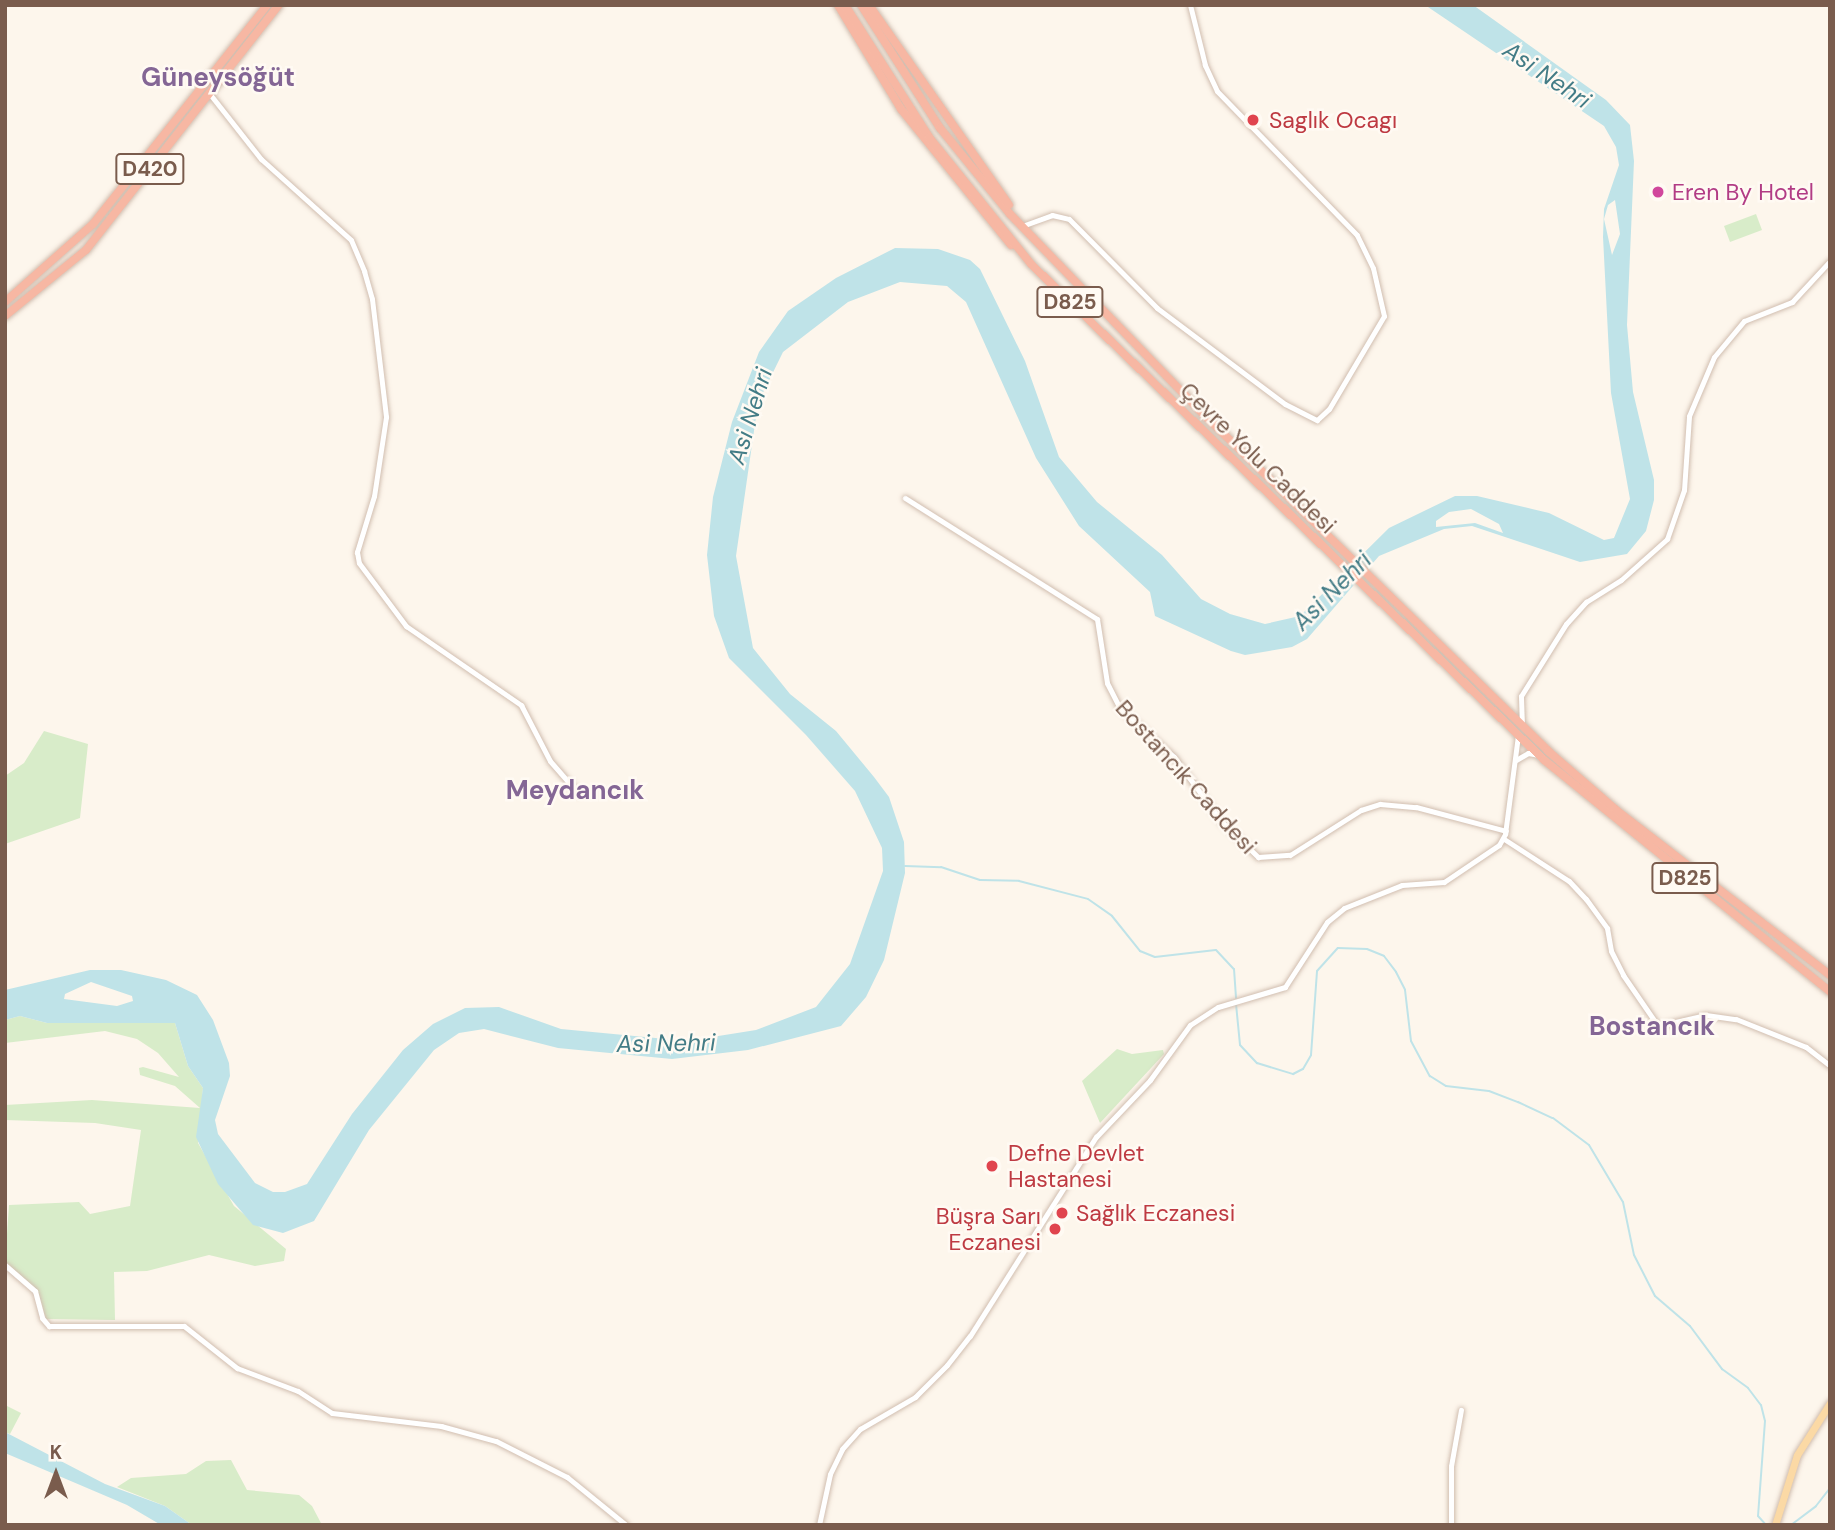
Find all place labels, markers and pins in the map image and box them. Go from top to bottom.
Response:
place label: Saglık Ocagı [1269,106,1397,134]
marker: Saglık Ocagı [1243,110,1263,130]
place label: Eren By Hotel [1672,178,1814,206]
marker: Eren By Hotel [1650,184,1666,200]
place label: Defne Devlet Hastanesi [1008,1139,1144,1193]
marker: Defne Devlet Hastanesi [982,1156,1002,1176]
place label: Sağlık Eczanesi [1076,1199,1235,1227]
place label: Büşra Sarı Eczanesi [936,1202,1041,1256]
marker: Sağlık Eczanesi [1054,1205,1070,1221]
marker: Büşra Sarı Eczanesi [1047,1221,1063,1237]

